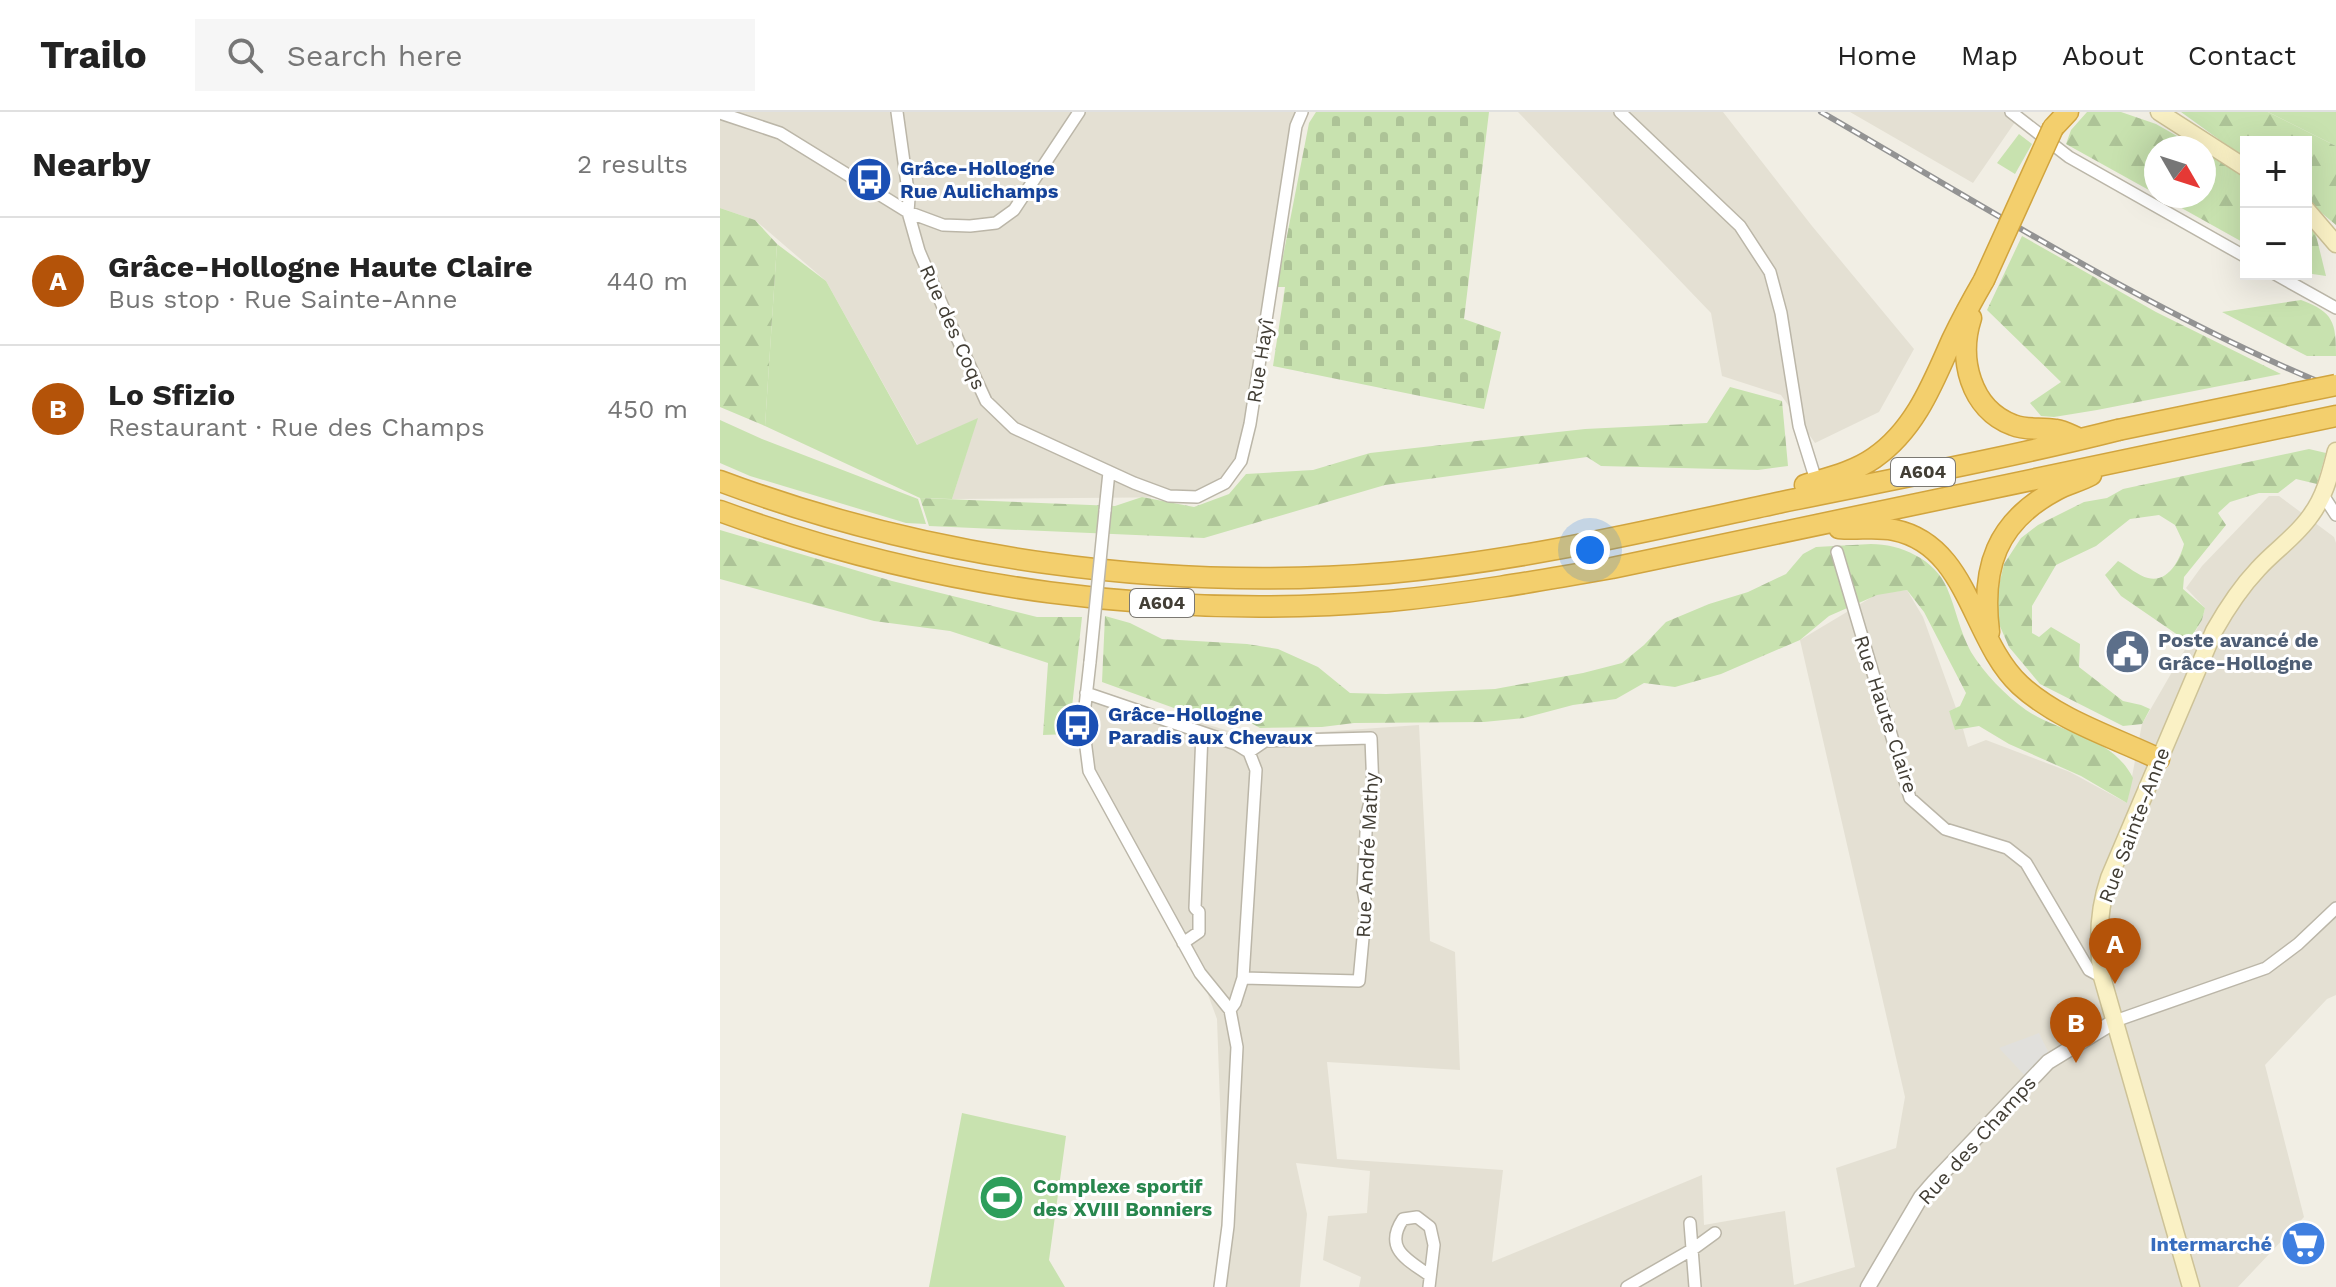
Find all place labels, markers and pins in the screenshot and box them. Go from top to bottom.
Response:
bus stop icon: Grâce-Hollogne Rue Aulichamps [845,155,893,203]
place label: Grâce-Hollogne Rue Aulichamps [900,156,1059,203]
public building icon: Poste avancé de Grâce-Hollogne [2103,627,2151,675]
place label: Poste avancé de Grâce-Hollogne [2158,628,2319,675]
bus stop icon: Grâce-Hollogne Paradis aux Chevaux [1053,701,1101,749]
place label: Grâce-Hollogne Paradis aux Chevaux [1108,702,1313,749]
pin: A [2089,918,2141,984]
pin: B [2050,997,2102,1063]
sports icon: Complexe sportif des XVIII Bonniers [978,1174,1026,1222]
place label: Complexe sportif des XVIII Bonniers [1033,1174,1212,1221]
supermarket icon: Intermarché [2279,1220,2327,1268]
place label: Intermarché [2150,1232,2272,1256]

